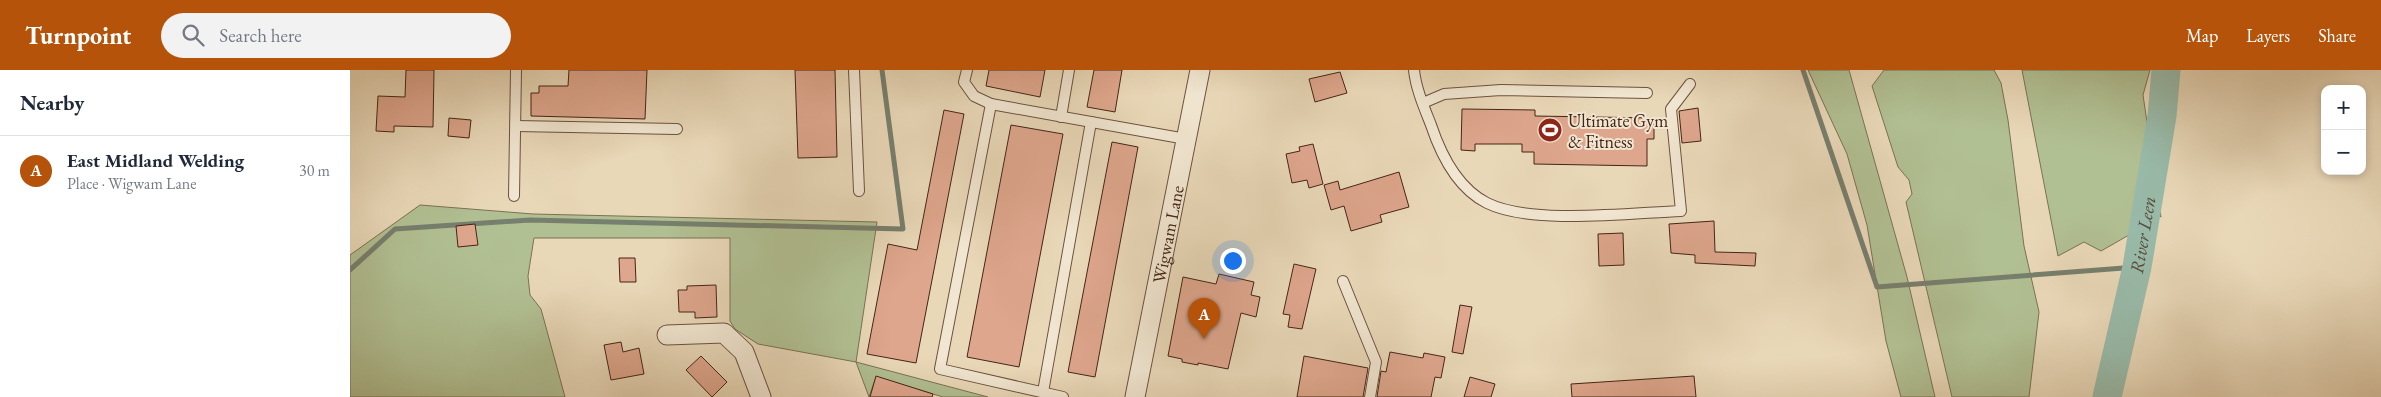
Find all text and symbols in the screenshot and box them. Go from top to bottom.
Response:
search box [161,13,511,58]
text: Turnpoint [25,20,131,51]
icon: search [179,21,207,49]
text: Search here [219,23,302,48]
text: Map [2186,24,2218,47]
text: Layers [2246,24,2290,47]
text: Share [2318,24,2356,47]
map controls [2321,85,2366,175]
button: + [2321,85,2366,130]
text: Nearby [20,89,84,116]
place label: Ultimate Gym & Fitness [1568,109,1668,153]
sports icon: Ultimate Gym & Fitness [1537,117,1563,143]
button: − [2321,130,2366,175]
text: East Midland Welding [67,148,244,173]
text: A [30,160,42,181]
text: 30 m [299,160,330,181]
text: Place · Wigwam Lane [67,173,196,194]
street label: Wigwam Lane [1146,183,1188,285]
water label: River Leen [2124,194,2161,275]
your location [1220,248,1246,274]
pin: A [1188,298,1220,339]

